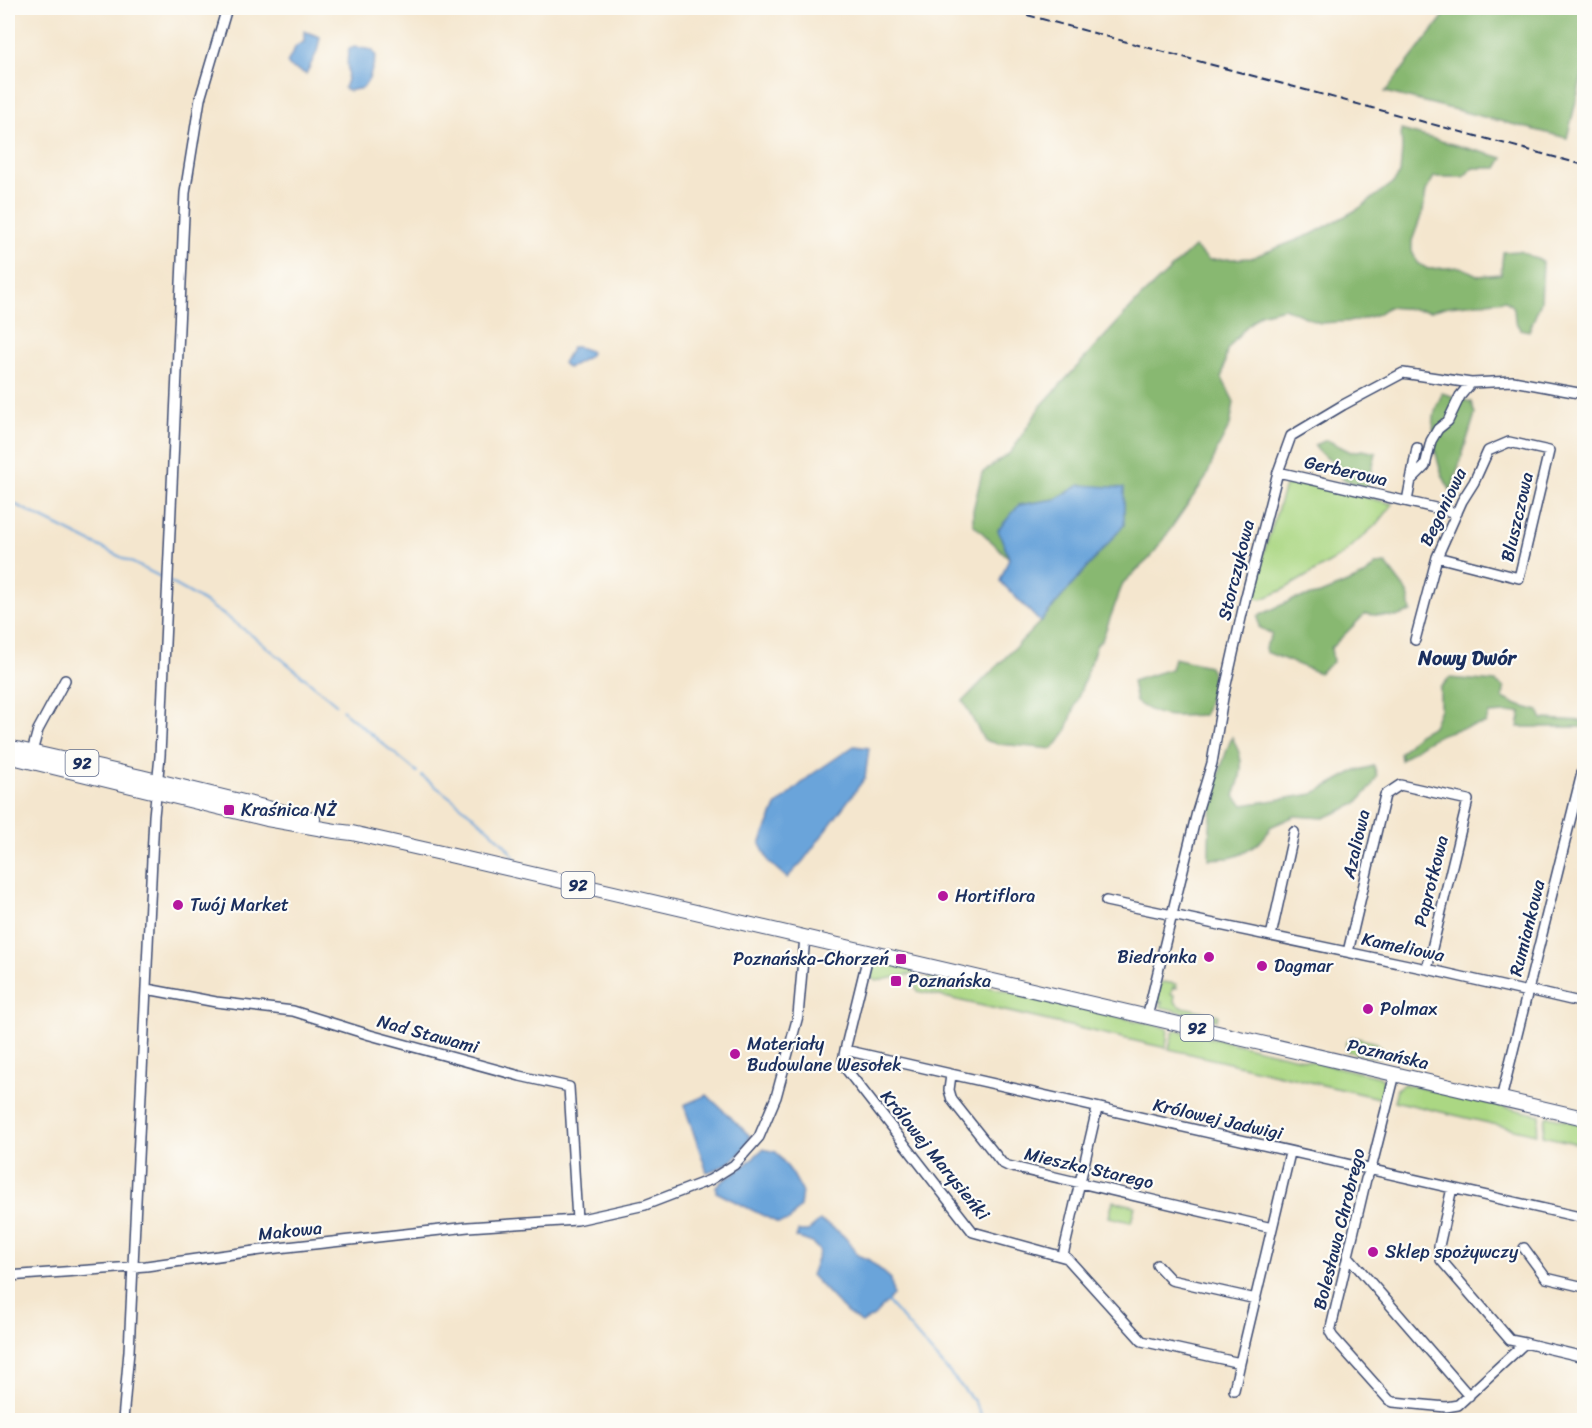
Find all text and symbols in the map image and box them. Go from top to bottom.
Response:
street label: Gerberowa [1301,446,1391,496]
street label: Begoniowa [1410,461,1476,552]
street label: Bluszczowa [1491,469,1543,565]
street label: Storczykowa [1208,516,1264,624]
district label: Nowy Dwór [1417,641,1518,676]
road number: 92 [66,750,98,776]
place label: Kraśnica NŻ [241,794,337,826]
marker: Kraśnica NŻ [222,803,236,817]
street label: Azaliowa [1332,806,1379,883]
street label: Paprotkowa [1404,832,1458,930]
road number: 92 [562,872,594,898]
street label: Rumiankowa [1500,876,1555,980]
place label: Hortiflora [955,880,1035,912]
place label: Twój Market [190,889,289,921]
marker: Hortiflora [936,889,950,903]
marker: Twój Market [171,898,185,912]
street label: Kameliowa [1359,923,1448,972]
place label: Biedronka [1117,941,1197,973]
place label: Poznańska-Chorzeń [733,943,889,975]
marker: Biedronka [1202,950,1216,964]
place label: Dagmar [1274,950,1335,982]
marker: Poznańska-Chorzeń [894,952,908,966]
marker: Dagmar [1255,959,1269,973]
place label: Poznańska [908,965,991,997]
marker: Poznańska [889,974,903,988]
place label: Polmax [1380,993,1438,1025]
marker: Polmax [1361,1002,1375,1016]
street label: Nad Stawami [374,1005,483,1063]
road number: 92 [1180,1015,1214,1041]
place label: Materiały Budowlane Wesołek [747,1028,902,1081]
street label: Poznańska [1344,1029,1432,1079]
marker: Materiały Budowlane Wesołek [728,1047,742,1061]
street label: Królowej Marysieńki [872,1082,999,1228]
street label: Królowej Jadwigi [1150,1089,1287,1150]
street label: Mieszka Starego [1021,1138,1157,1198]
street label: Bolesława Chrobrego [1303,1145,1375,1313]
street label: Makowa [257,1212,323,1250]
place label: Sklep spożywczy [1385,1236,1519,1268]
marker: Sklep spożywczy [1366,1245,1380,1259]

